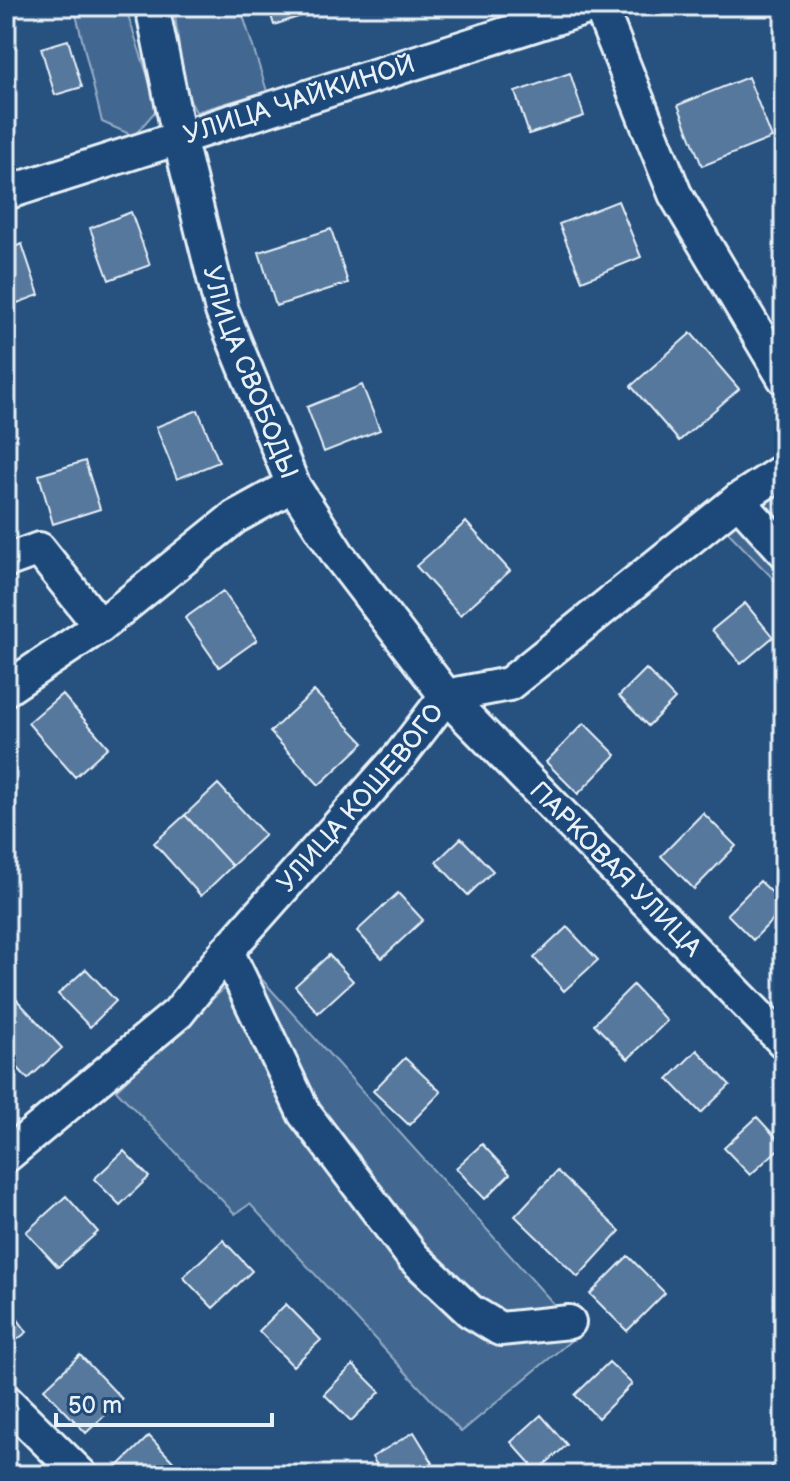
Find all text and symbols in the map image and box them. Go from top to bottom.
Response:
street label: УЛИЦА ЧАЙКИНОЙ [180,48,419,151]
street label: УЛИЦА СВОБОДЫ [196,263,304,484]
street label: УЛИЦА КОШЕВОГО [271,697,450,899]
street label: ПАРКОВАЯ УЛИЦА [523,775,708,964]
scale bar [56,1377,272,1427]
text: 50 m [68,1391,122,1420]

